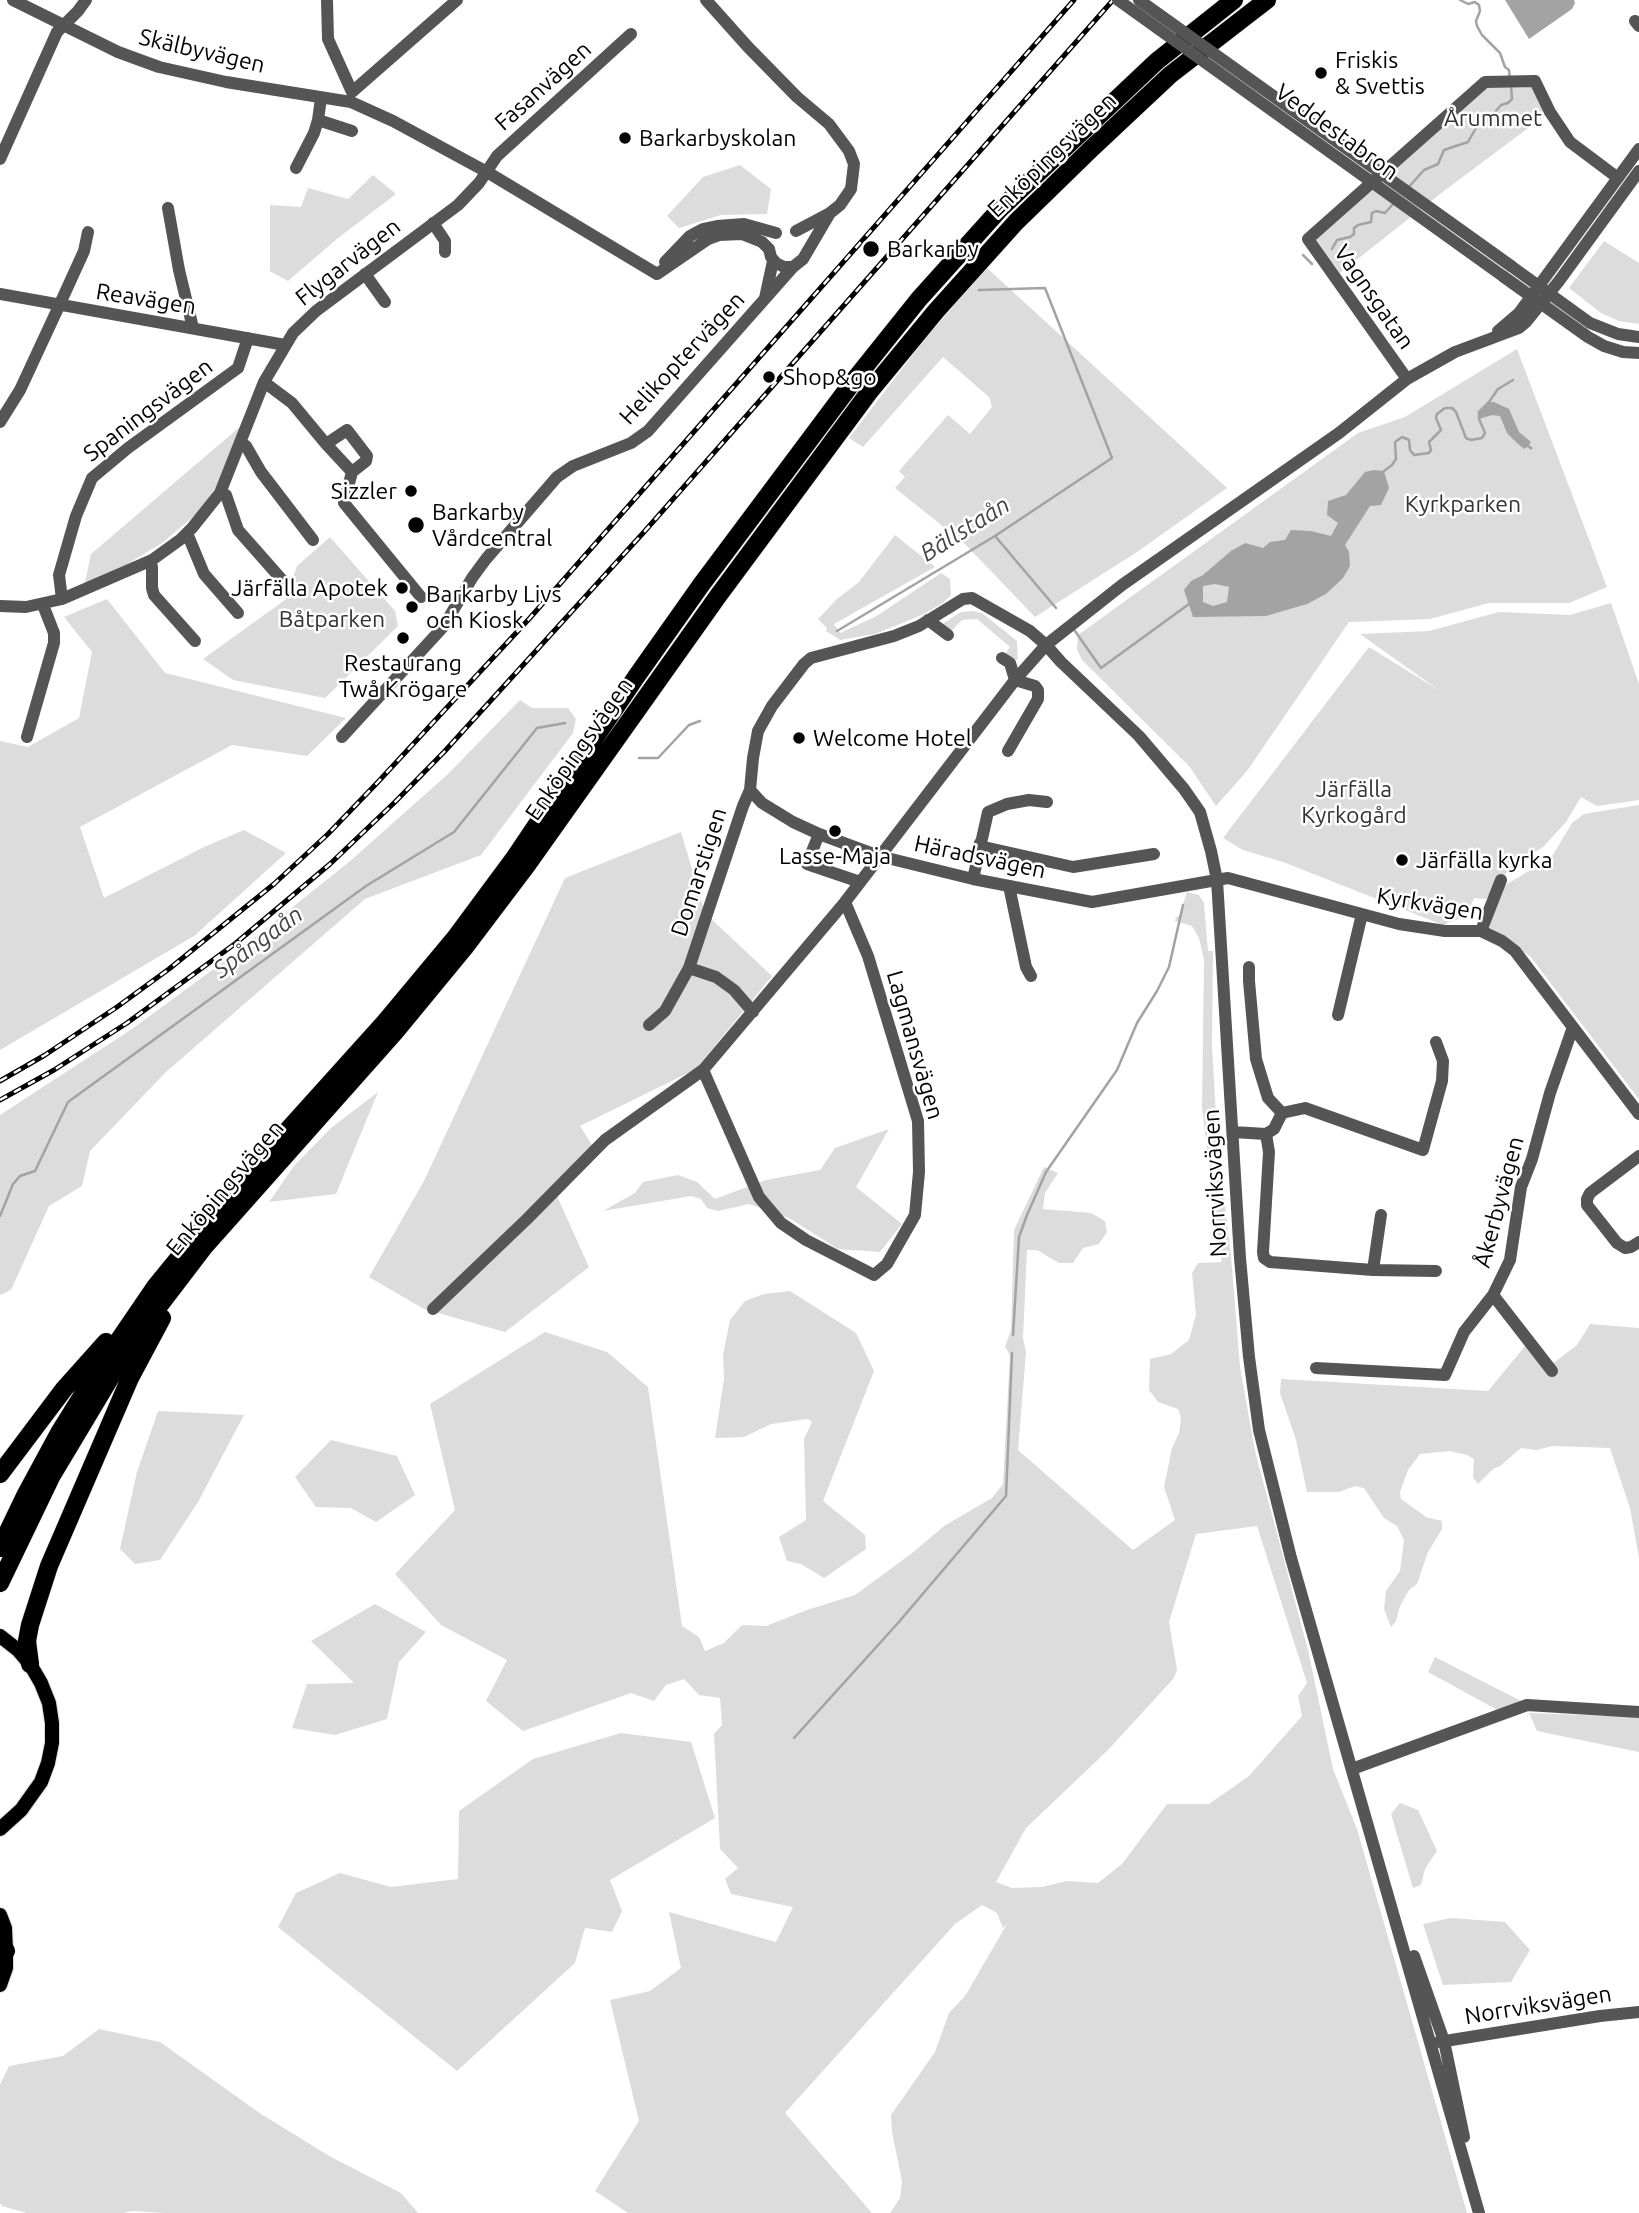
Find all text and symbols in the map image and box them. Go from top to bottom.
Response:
street label: Skälbyvägen [136,23,268,79]
street label: Fasanvägen [489,36,597,136]
place label: Friskis & Svettis [1335,46,1425,100]
marker: Friskis & Svettis [1313,65,1329,81]
street label: Veddestabron [1270,78,1404,186]
street label: Enköpingsvägen [982,87,1122,223]
park label: Årummet [1444,104,1542,132]
place label: Barkarbyskolan [639,124,796,152]
marker: Barkarbyskolan [617,130,633,146]
street label: Flygarvägen [290,212,406,312]
place label: Barkarby [887,235,979,263]
marker: Barkarby [861,239,881,259]
street label: Vagnsgatan [1328,239,1420,355]
street label: Reavägen [94,277,198,321]
street label: Helikoptervägen [613,286,751,430]
street label: Spaningsvägen [78,352,218,468]
place label: Shop&go [783,363,877,391]
marker: Shop&go [761,369,777,385]
place label: Sizzler [331,477,397,505]
marker: Sizzler [403,483,419,499]
water label: Bällstaån [915,490,1015,568]
park label: Kyrkparken [1405,490,1521,518]
place label: Barkarby Vårdcentral [432,498,552,552]
marker: Barkarby Vårdcentral [406,515,426,535]
place label: Järfälla Apotek [231,574,388,602]
marker: Järfälla Apotek [394,580,410,596]
place label: Barkarby Livs och Kiosk [426,580,561,634]
marker: Barkarby Livs och Kiosk [404,599,420,615]
park label: Båtparken [279,605,385,633]
marker: Restaurang Twå Krögare [395,630,411,646]
place label: Restaurang Twå Krögare [339,649,467,703]
street label: Enköpingsvägen [519,672,639,826]
place label: Welcome Hotel [813,724,972,752]
marker: Welcome Hotel [791,730,807,746]
park label: Järfälla Kyrkogård [1301,775,1407,829]
street label: Domarstigen [665,804,733,940]
marker: Lasse-Maja [827,823,843,839]
street label: Häradsvägen [912,830,1048,884]
place label: Lasse-Maja [779,842,891,870]
place label: Järfälla kyrka [1416,846,1552,874]
marker: Järfälla kyrka [1394,852,1410,868]
street label: Kyrkvägen [1375,882,1485,926]
water label: Spångaån [208,900,308,984]
street label: Lagmansvägen [881,967,949,1123]
street label: Norrviksvägen [1197,1108,1233,1258]
street label: Enköpingsvägen [160,1115,290,1261]
street label: Åkerbyvägen [1468,1133,1530,1271]
street label: Norrviksvägen [1463,1980,1613,2030]

